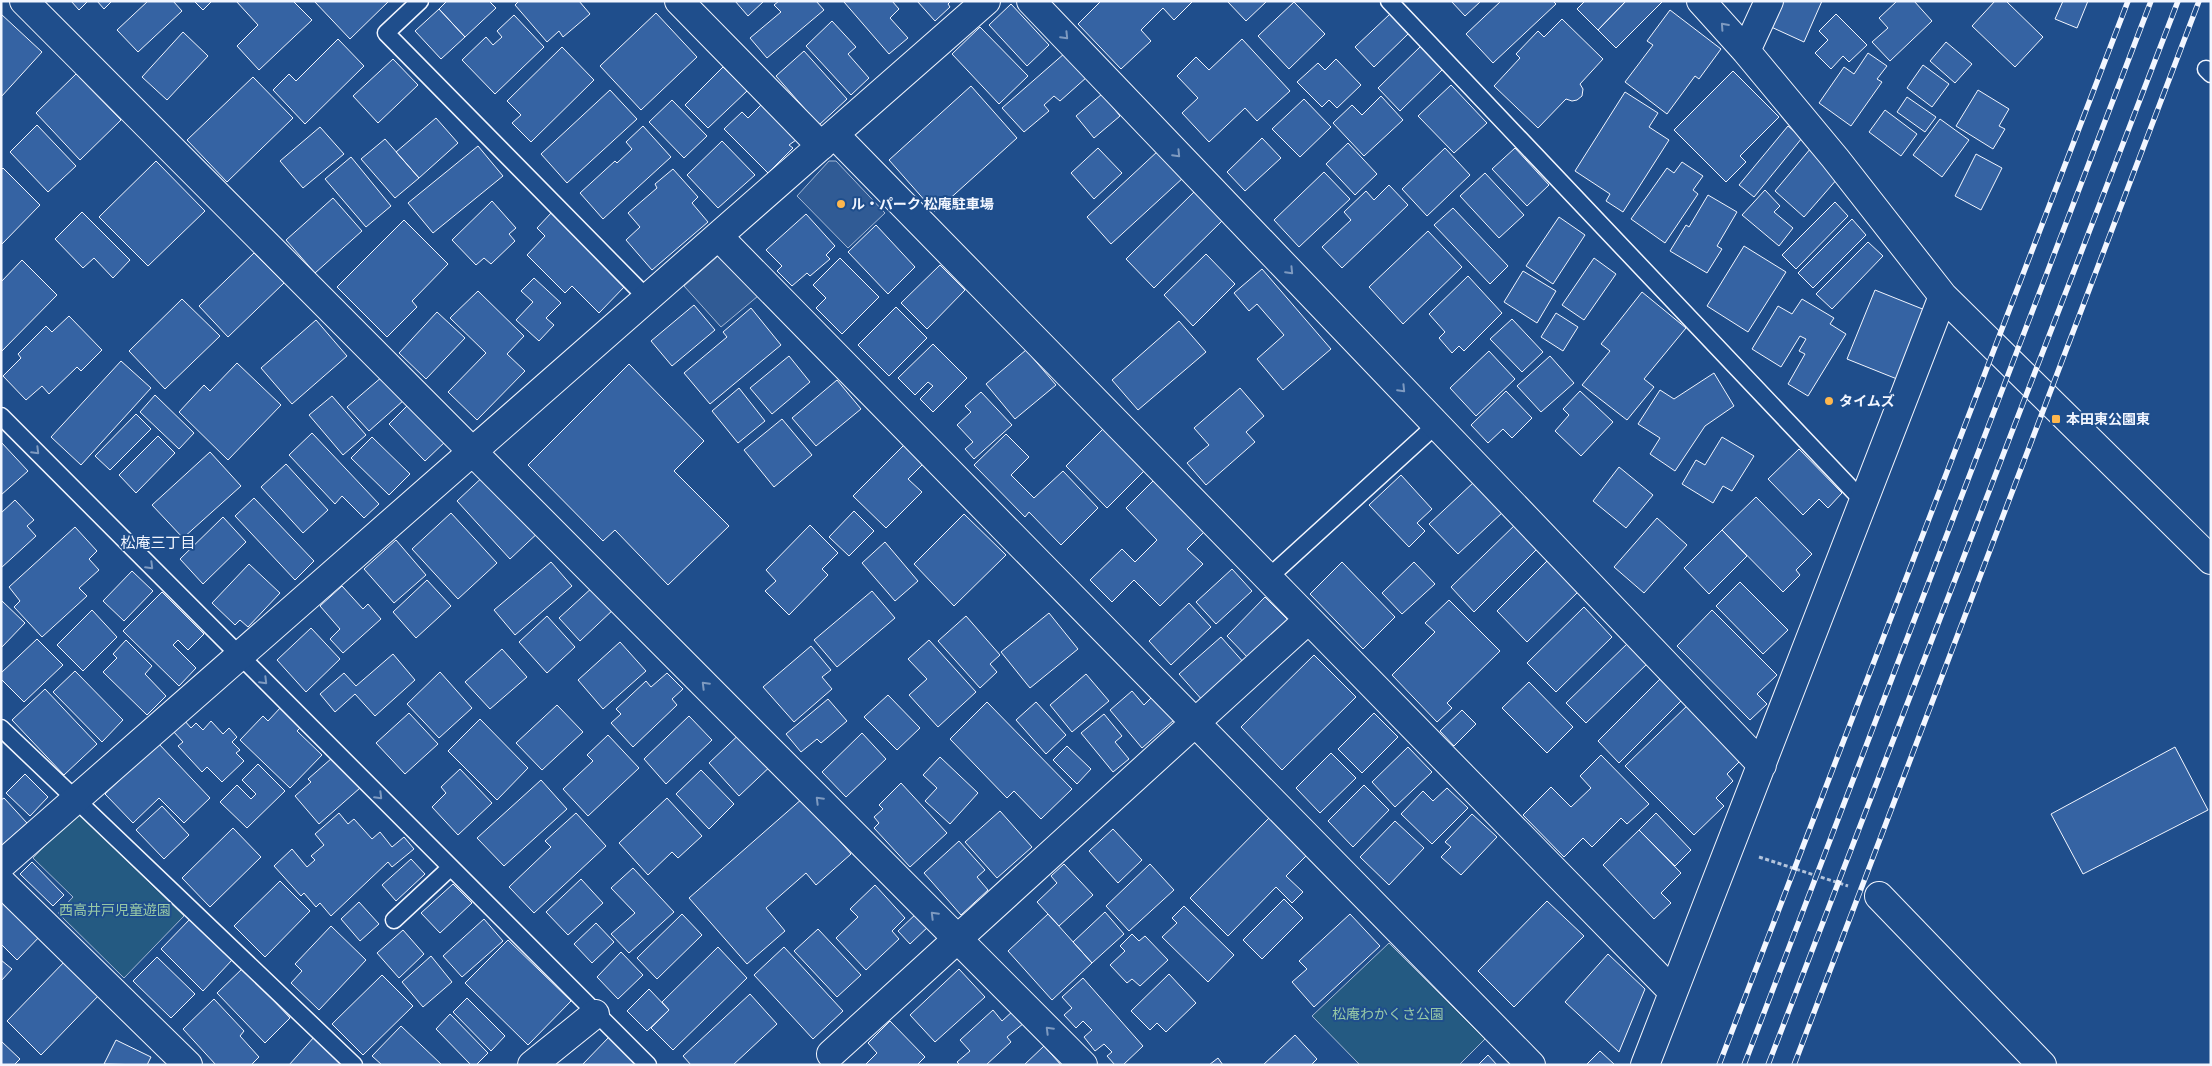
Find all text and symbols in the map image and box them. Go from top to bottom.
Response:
one-way arrow [1721,23,1730,32]
one-way arrow [1059,31,1068,40]
one-way arrow [1171,148,1180,157]
place label: ル・パーク 松庵駐車場 [851,194,994,213]
marker: ル・パーク 松庵駐車場 [835,198,847,210]
one-way arrow [1284,266,1293,275]
one-way arrow [1396,383,1405,392]
place label: タイムズ [1839,391,1895,410]
marker: タイムズ [1823,395,1835,407]
place label: 本田東公園東 [2066,409,2150,428]
marker: 本田東公園東 [2050,413,2062,425]
one-way arrow [30,445,39,454]
district label: 松庵三丁目 [120,532,196,553]
one-way arrow [144,560,153,569]
one-way arrow [259,676,268,685]
one-way arrow [701,682,710,691]
one-way arrow [373,791,382,800]
one-way arrow [816,797,825,806]
park label: 西高井戸児童遊園 [59,900,171,919]
one-way arrow [931,912,940,921]
park label: 松庵わかくさ公園 [1332,1004,1444,1023]
one-way arrow [1045,1027,1054,1036]

